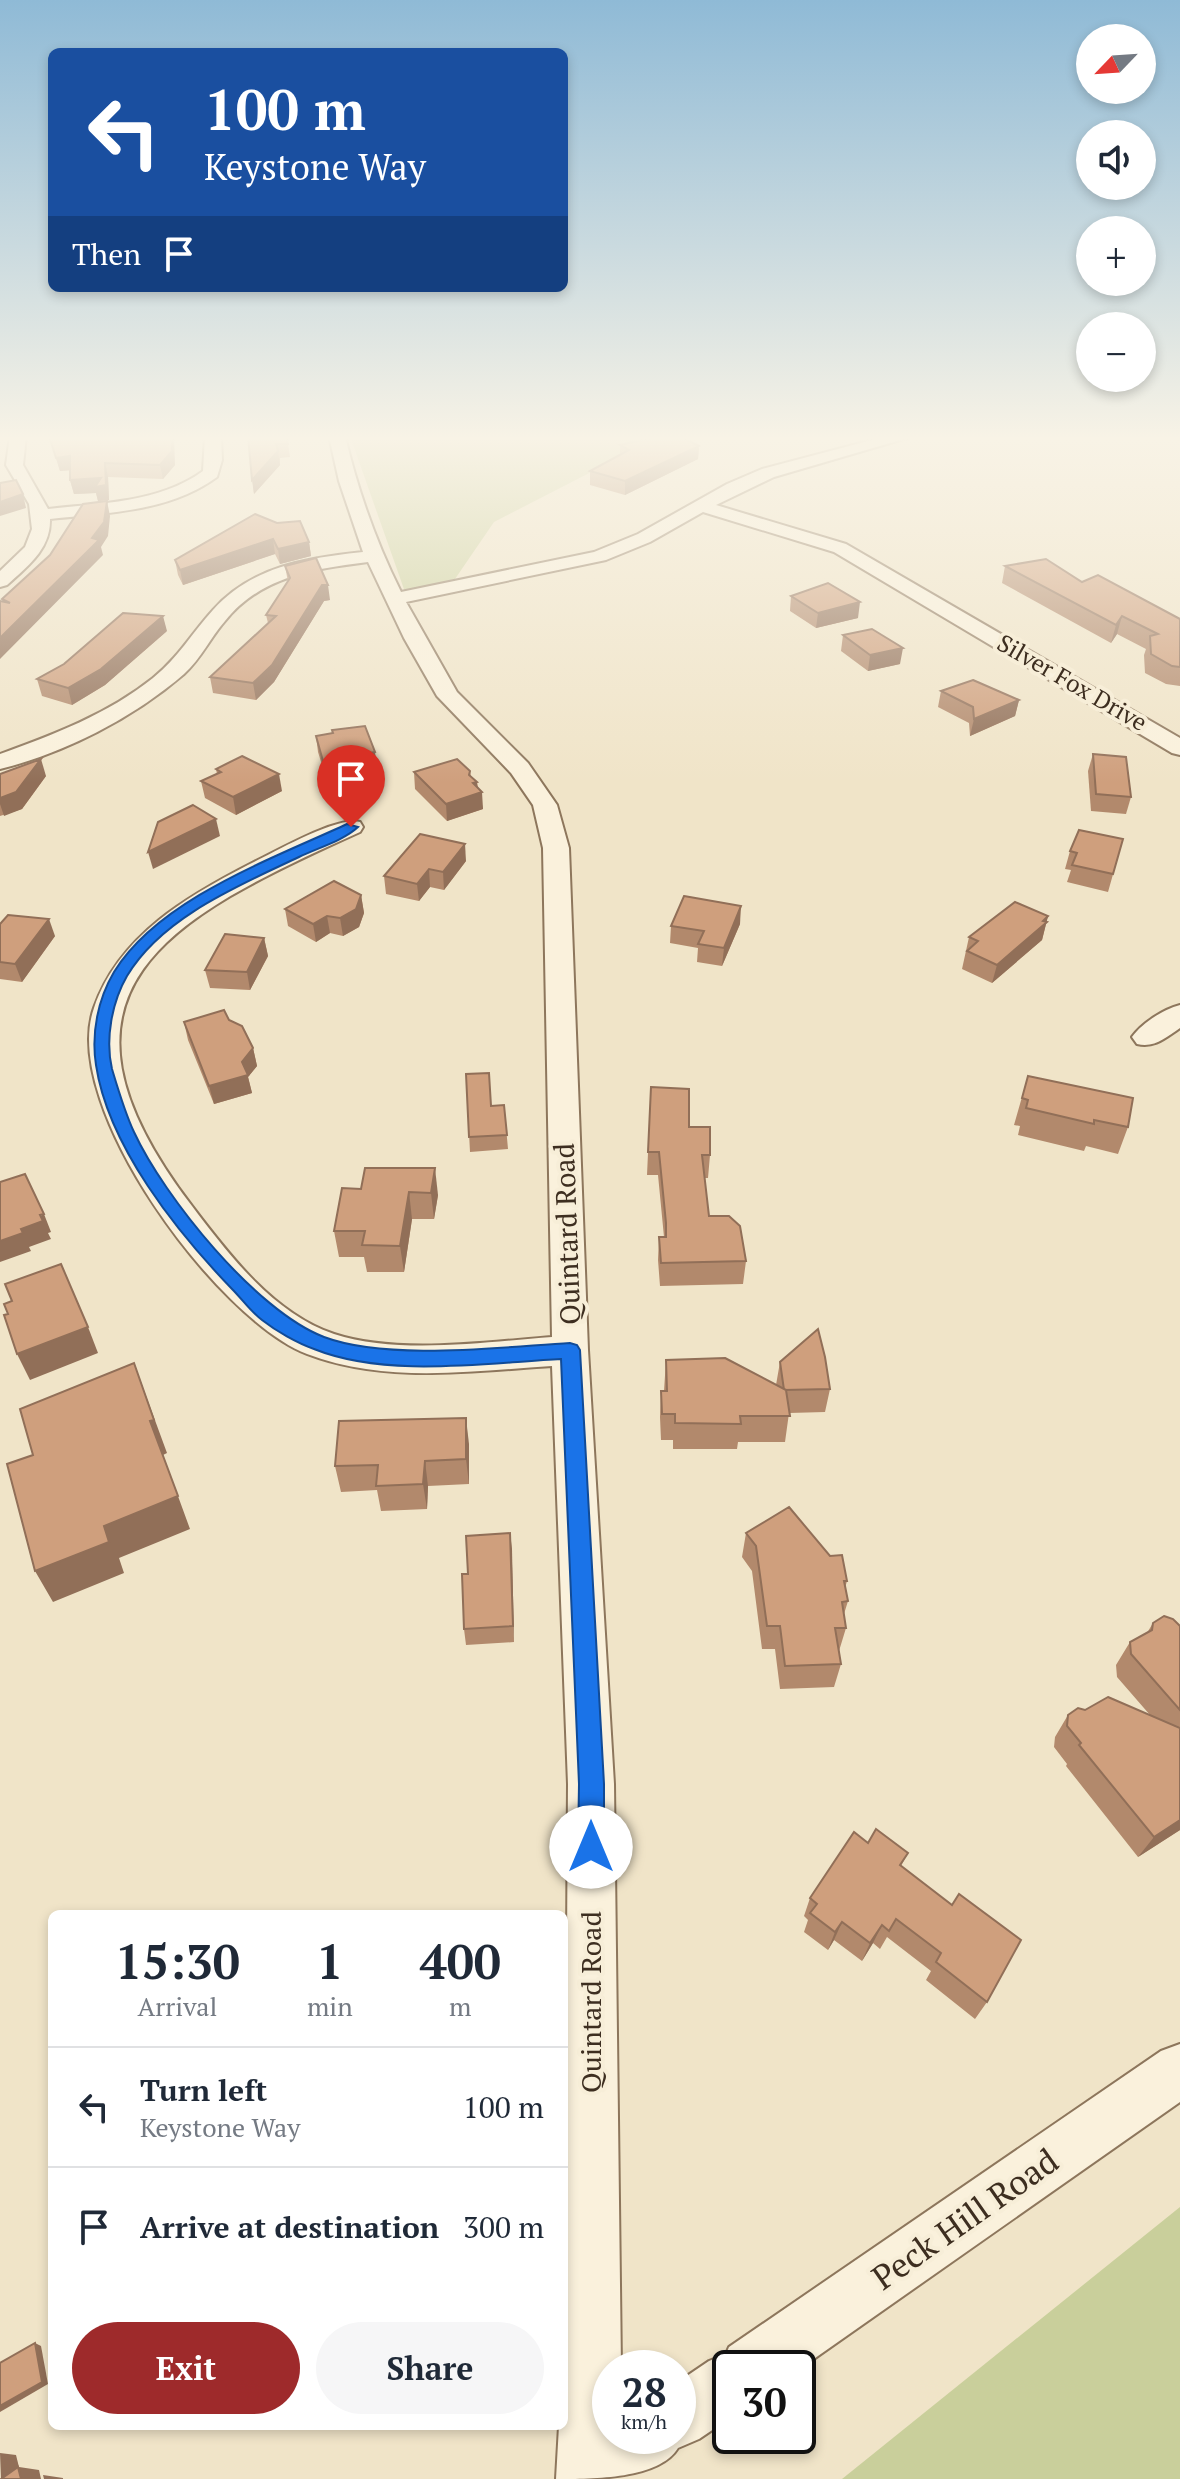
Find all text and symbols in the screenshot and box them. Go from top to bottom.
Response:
north arrow [1076,24,1156,104]
map controls [1076,24,1156,392]
text: 100 m [204,72,366,146]
icon: left [72,80,176,184]
button: sound [1076,120,1156,200]
text: Keystone Way [204,143,426,190]
button: + [1076,216,1156,296]
icon: arrive [157,232,201,276]
text: Then [72,234,141,274]
button: − [1076,312,1156,392]
street label: Silver Fox Drive [992,626,1153,738]
pin [317,745,385,827]
icon: arrive [329,757,373,801]
street label: Quintard Road [545,1142,588,1326]
position arrow [549,1805,633,1889]
street label: Quintard Road [572,1911,609,2093]
text: 15:30 [115,1929,240,1993]
text: 1 [316,1929,343,1993]
text: 400 [420,1929,501,1993]
text: Arrival [138,1989,217,2023]
text: min [307,1989,353,2023]
text: m [449,1989,472,2023]
text: Turn left [140,2070,267,2110]
icon: left [72,2085,116,2129]
text: 100 m [463,2087,544,2127]
text: Keystone Way [140,2110,300,2144]
street label: Peck Hill Road [863,2138,1067,2299]
icon: arrive [72,2205,116,2249]
text: Arrive at destination [140,2207,439,2247]
text: 300 m [463,2207,544,2247]
button: Exit [72,2322,300,2414]
button: Share [316,2322,544,2414]
speed limit sign: 30 [712,2350,816,2454]
text: 28 [621,2365,667,2418]
text: km/h [621,2408,667,2435]

